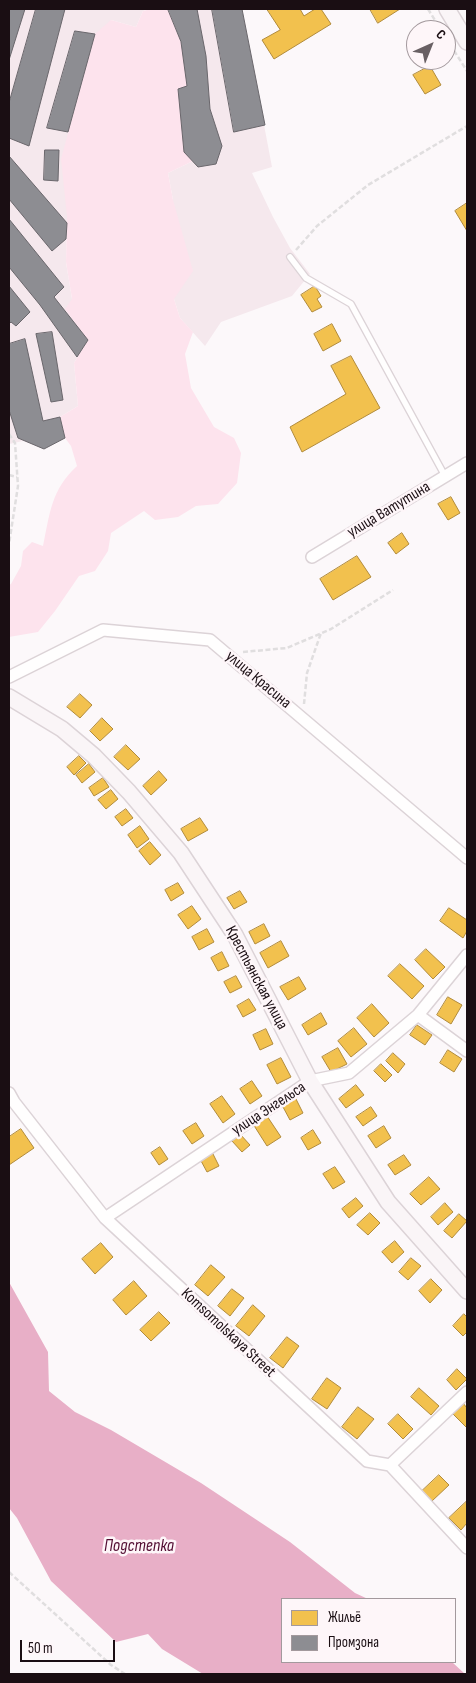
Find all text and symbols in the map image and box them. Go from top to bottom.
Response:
north arrow [406,20,456,70]
text: С [433,26,450,43]
street label: улица Ватутина [344,478,434,542]
street label: улица Красина [221,647,295,713]
street label: Крестьянская улица [221,923,291,1033]
street label: улица Энгельса [228,1078,310,1140]
street label: Komsomolskaya Street [177,1284,279,1382]
water label: Подстепка [104,1535,174,1557]
legend [281,1598,456,1663]
text: Жильё [328,1608,361,1627]
scale bar [22,1630,118,1662]
text: Промзона [328,1633,379,1652]
text: 50 m [28,1639,53,1658]

